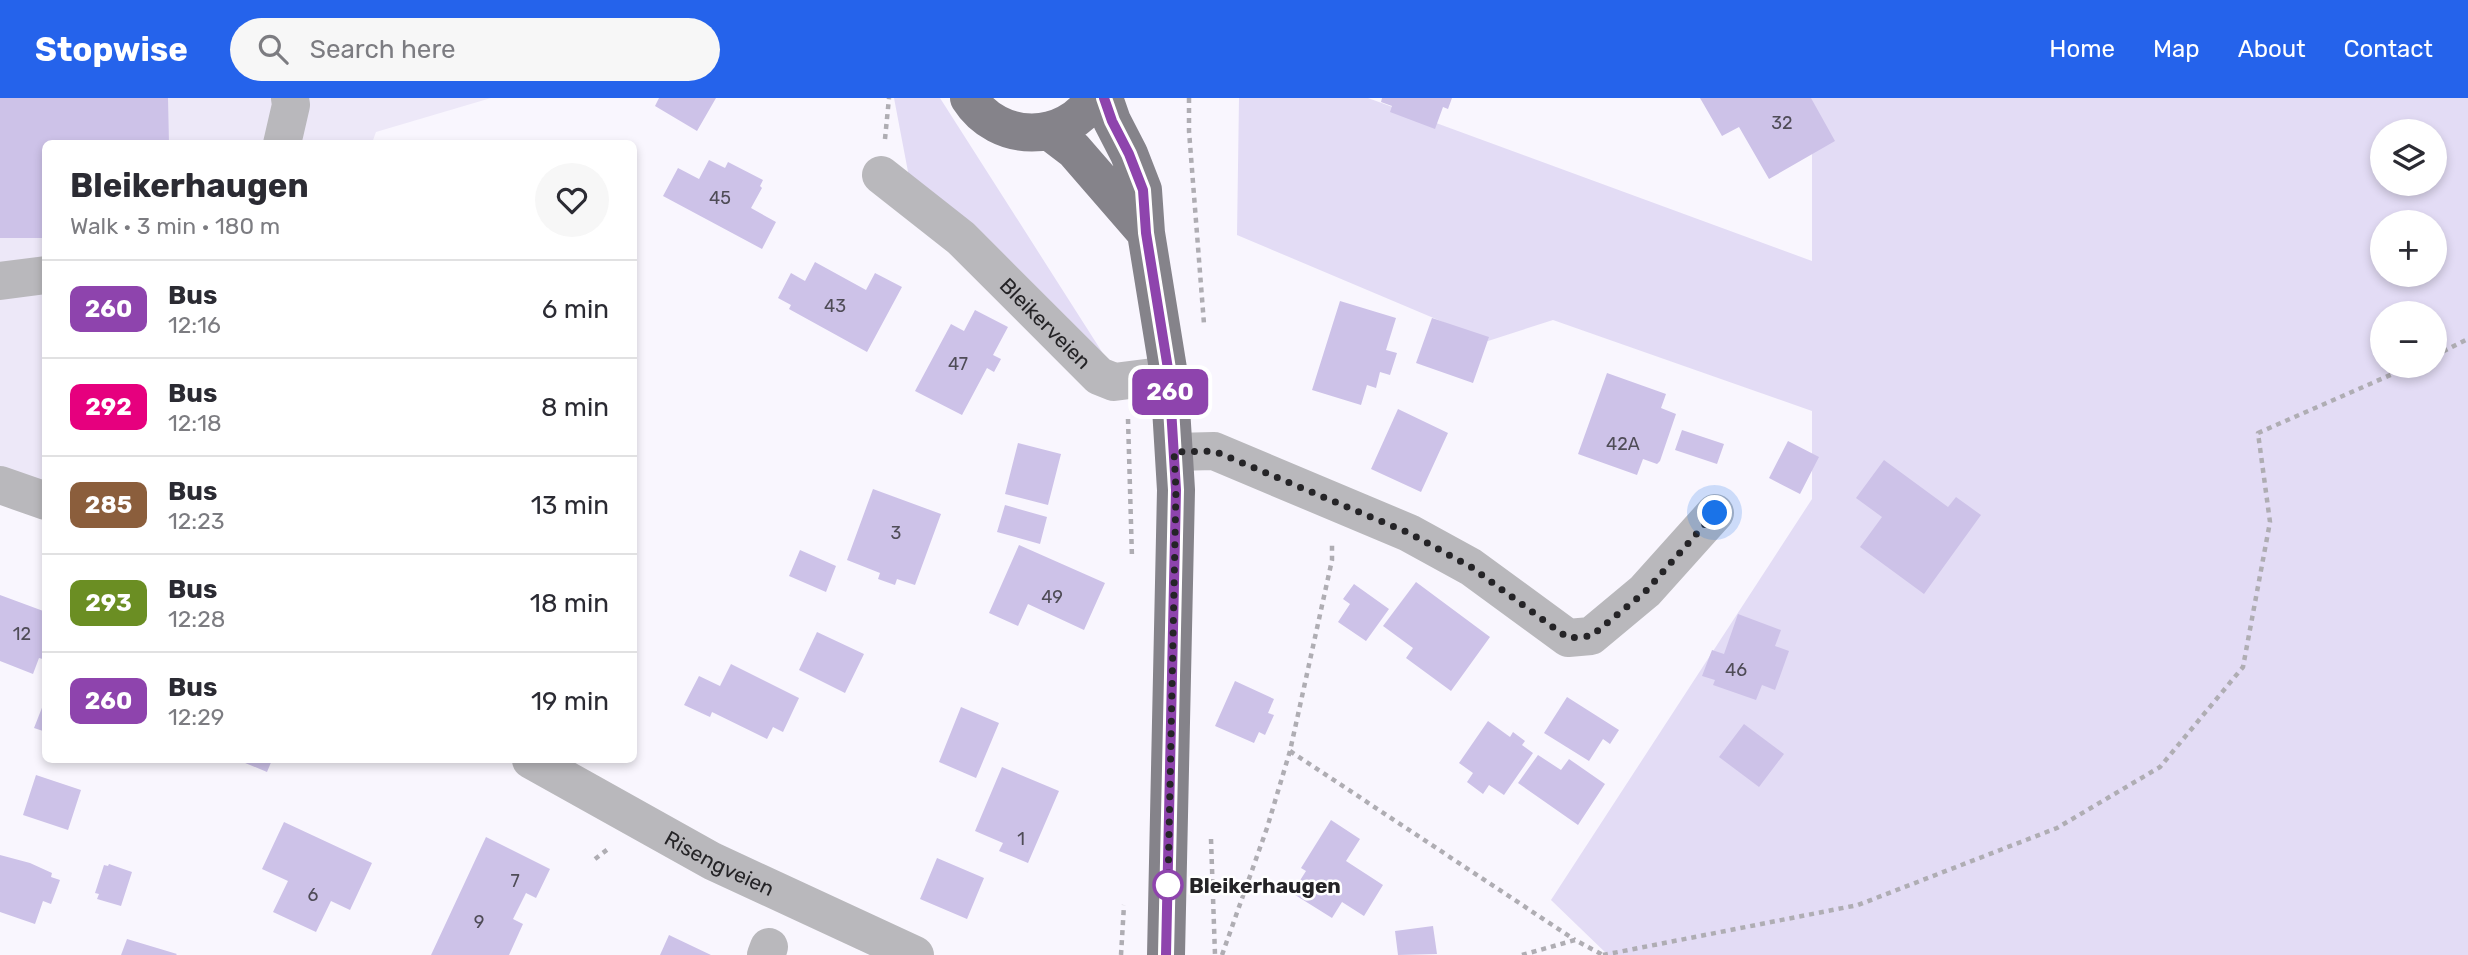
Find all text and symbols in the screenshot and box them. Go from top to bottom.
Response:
search box [230,18,720,81]
text: Stopwise [35,30,188,69]
icon: search [254,30,292,68]
text: Search here [310,34,456,65]
text: Home [2049,35,2115,63]
text: Map [2153,35,2200,63]
text: About [2238,35,2306,63]
text: Contact [2344,35,2433,63]
house number: 32 [1771,112,1793,134]
map controls [2370,119,2447,378]
button: layers [2370,119,2447,196]
button: heart [535,163,609,237]
text: Bleikerhaugen [70,166,309,205]
house number: 45 [709,187,731,209]
button: + [2370,210,2447,287]
text: Walk · 3 min · 180 m [70,212,280,240]
street label: Bleikerveien [995,272,1097,374]
text: Bus [168,280,217,311]
text: 6 min [542,294,609,325]
text: 260 [85,295,132,323]
house number: 43 [824,295,846,317]
button: − [2370,301,2447,378]
text: 12:16 [168,311,221,339]
house number: 47 [948,353,968,375]
line badge: 260 [1130,369,1210,415]
text: Bus [168,378,217,409]
text: 260 [1146,378,1194,406]
text: 8 min [541,392,609,423]
text: 292 [85,393,132,421]
text: 12:18 [168,409,222,437]
house number: 42A [1606,433,1640,455]
text: Bus [168,476,217,507]
text: 13 min [531,490,609,521]
text: 285 [85,491,132,519]
your location [1697,495,1732,530]
text: 12:23 [168,507,225,535]
house number: 3 [891,522,901,544]
text: Bus [168,574,217,605]
house number: 49 [1041,586,1063,608]
text: 18 min [530,588,609,619]
text: 293 [85,589,132,617]
text: 12:28 [168,605,225,633]
house number: 12 [13,623,31,645]
house number: 46 [1725,659,1747,681]
text: Bus [168,672,217,703]
text: 19 min [531,686,609,717]
text: 260 [85,687,132,715]
text: 12:29 [168,703,224,731]
street label: Risengveien [661,825,778,901]
house number: 1 [1017,828,1025,850]
house number: 7 [510,870,520,892]
marker: Bleikerhaugen [1153,870,1183,900]
place label: Bleikerhaugen [1189,873,1341,898]
house number: 6 [308,884,319,906]
house number: 9 [474,911,484,933]

